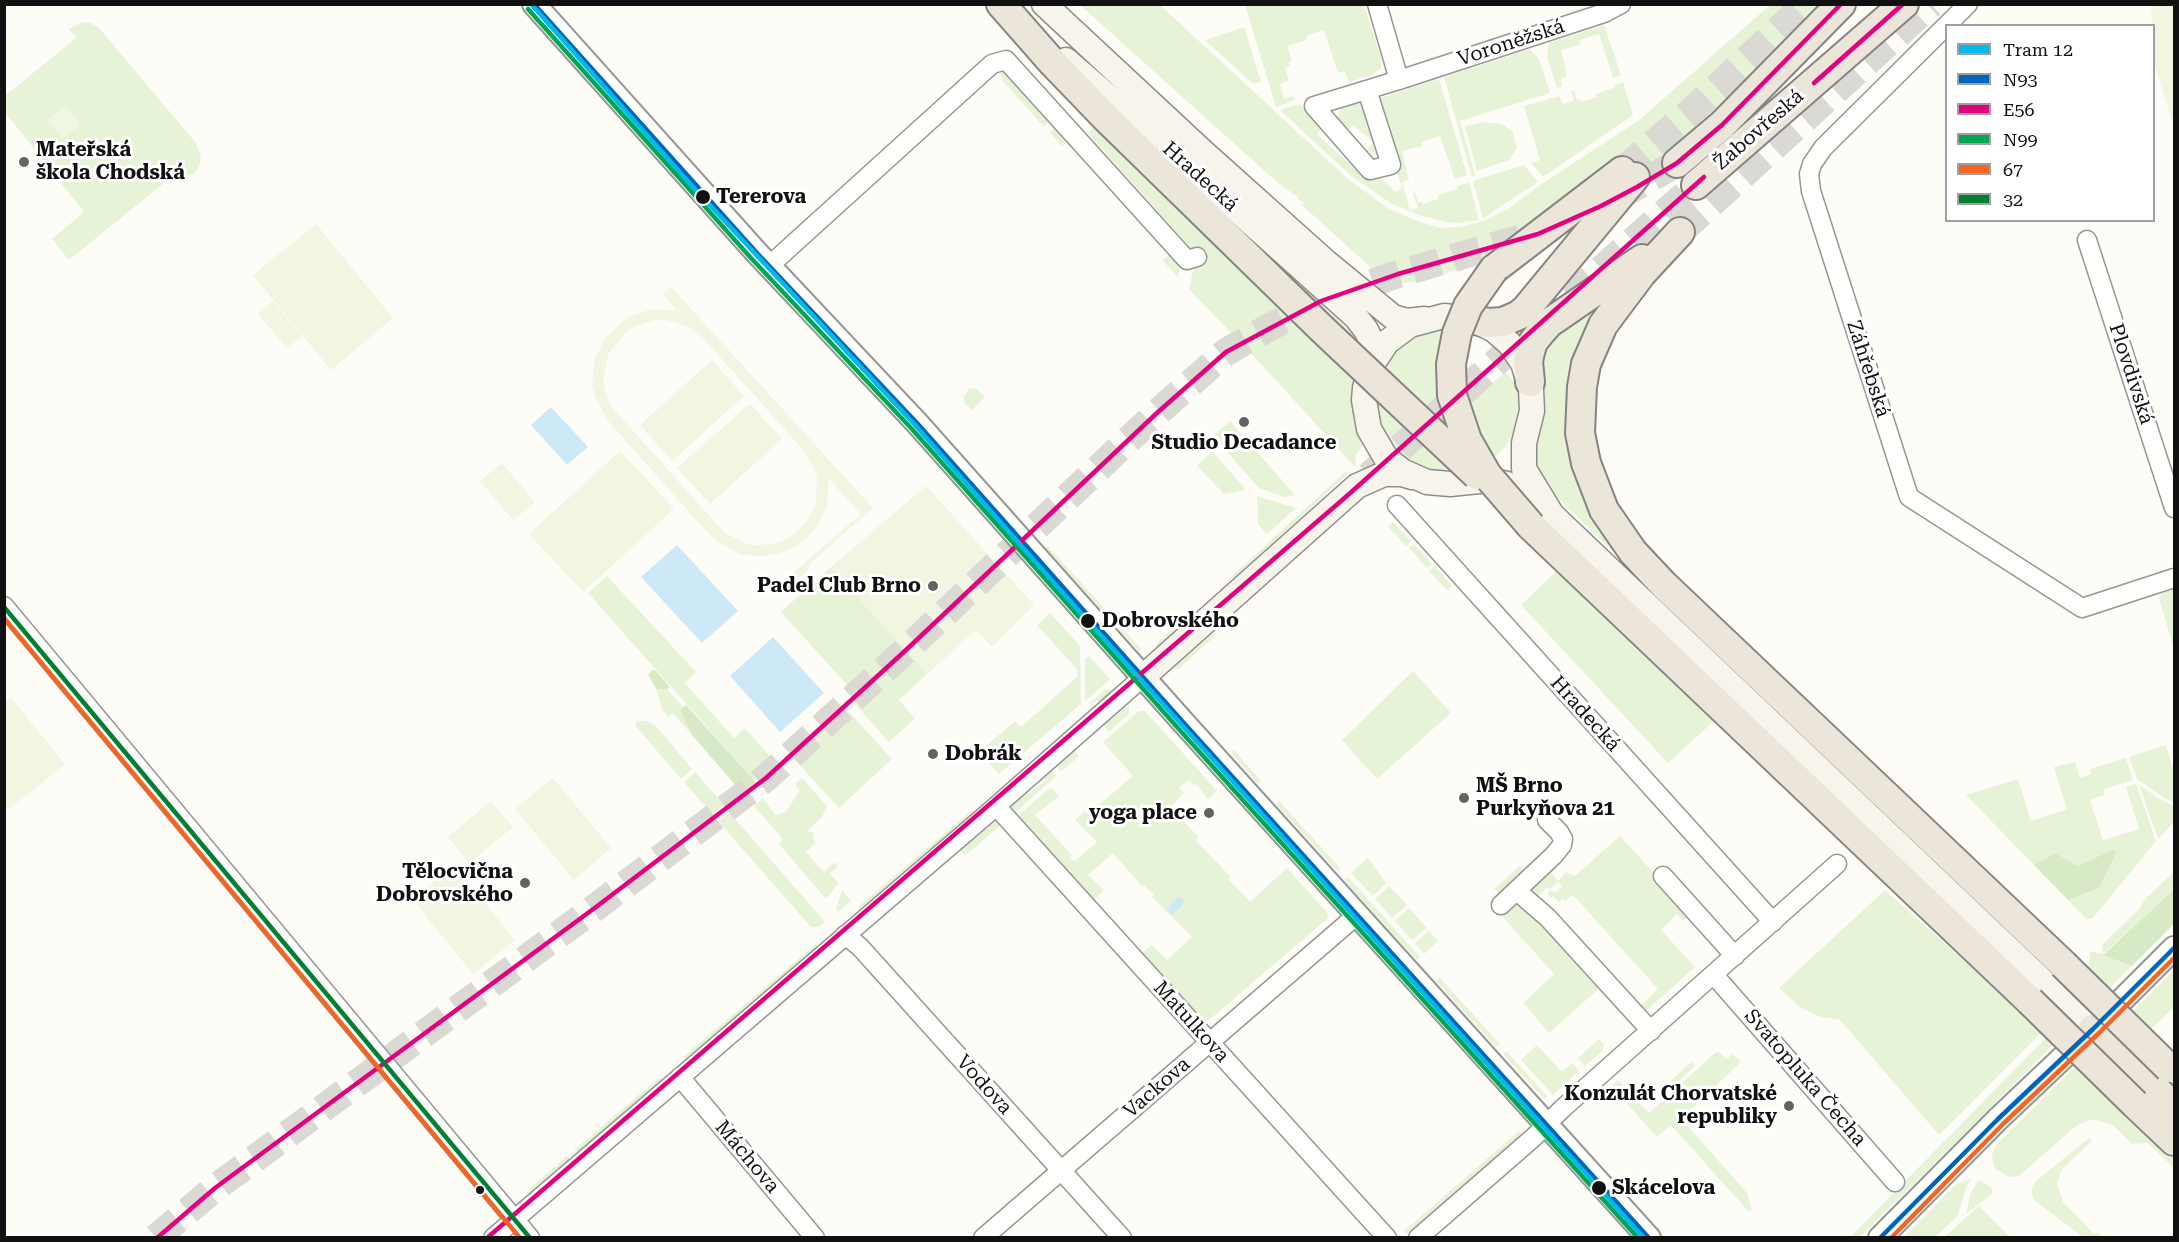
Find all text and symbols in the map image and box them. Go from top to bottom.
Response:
street label: Voroněžská [1454,14,1568,72]
legend [1945,24,2155,222]
text: Tram 12 [2003,39,2073,60]
text: N93 [2003,69,2038,90]
street label: Žabovřeská [1709,84,1809,176]
text: E56 [2003,99,2035,120]
text: N99 [2003,129,2038,150]
street label: Hradecká [1157,137,1243,217]
place label: Mateřská škola Chodská [36,138,185,185]
marker: Mateřská škola Chodská [17,155,31,169]
text: 67 [2003,159,2023,180]
place label: Tererova [716,185,806,209]
marker: Tererova [694,188,712,206]
text: 32 [2003,189,2023,210]
street label: Záhřebská [1841,318,1895,420]
street label: Plovdivská [2103,320,2159,428]
marker: Studio Decadance [1237,415,1251,429]
place label: Studio Decadance [1152,431,1336,455]
place label: Padel Club Brno [757,574,921,598]
marker: Padel Club Brno [926,579,940,593]
place label: Dobrovského [1102,609,1239,633]
marker: Dobrovského [1079,612,1097,630]
street label: Hradecká [1545,671,1625,757]
place label: Dobrák [945,742,1022,766]
marker: Dobrák [926,747,940,761]
place label: MŠ Brno Purkyňova 21 [1476,774,1615,821]
marker: MŠ Brno Purkyňova 21 [1457,791,1471,805]
place label: yoga place [1089,801,1197,825]
marker: yoga place [1202,806,1216,820]
place label: Tělocvična Dobrovského [376,860,513,907]
marker: Tělocvična Dobrovského [518,876,532,890]
street label: Matulkova [1148,976,1234,1068]
street label: Svatopluka Čecha [1739,1005,1871,1151]
street label: Vodova [951,1050,1017,1120]
street label: Vackova [1119,1053,1195,1123]
place label: Konzulát Chorvatské republiky [1564,1082,1777,1129]
marker: Konzulát Chorvatské republiky [1782,1099,1796,1113]
street label: Máchova [710,1116,784,1198]
place label: Skácelova [1612,1176,1715,1200]
marker: Skácelova [1590,1179,1608,1197]
unlabelled marker [474,1184,486,1196]

